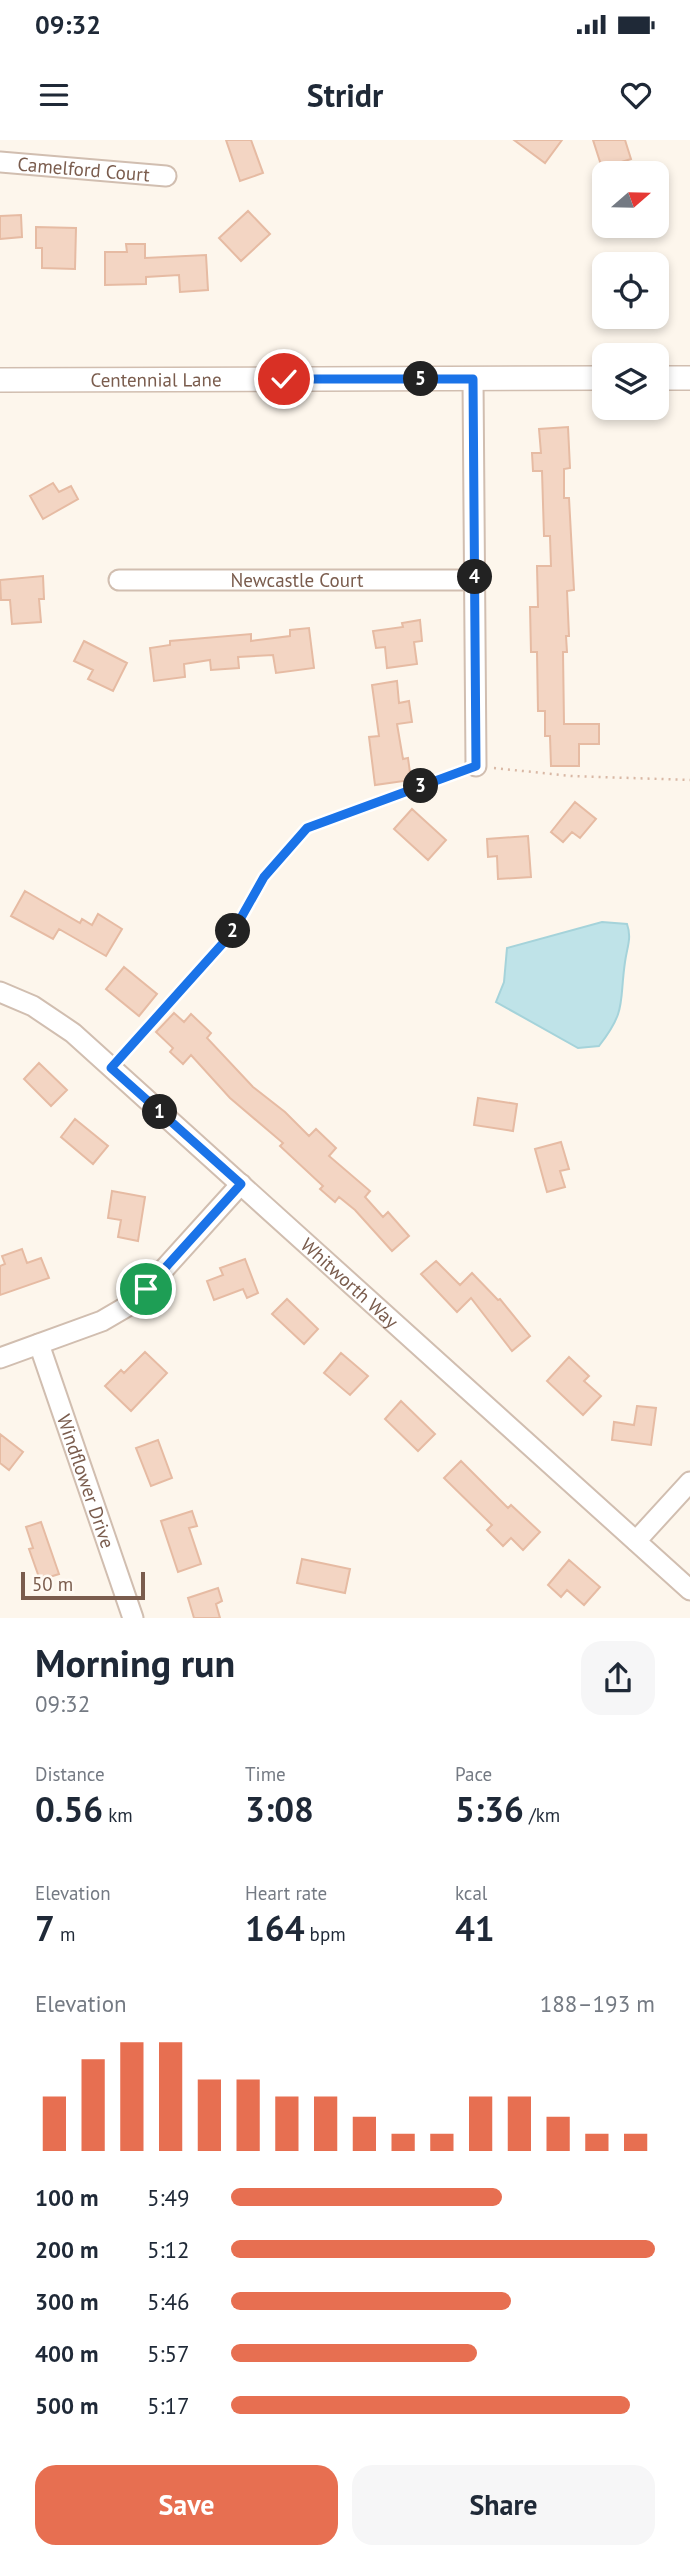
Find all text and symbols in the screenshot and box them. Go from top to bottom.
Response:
text: 09:32 [35,8,101,41]
text: Stridr [307,74,383,116]
icon: menu [35,76,73,114]
icon: heart [617,76,655,114]
street label: Camelford Court [17,152,151,187]
north arrow [592,161,668,238]
map controls [592,161,669,420]
button: locate [592,252,669,329]
button: layers [592,343,669,420]
pin [254,349,314,409]
icon: check [265,360,303,398]
pin: 5 [404,362,438,396]
text: 5 [415,366,426,390]
street label: Centennial Lane [90,367,222,392]
pin: 4 [458,560,492,594]
text: 4 [469,564,480,588]
street label: Newcastle Court [231,568,364,592]
pin: 3 [404,768,438,804]
text: 3 [415,773,426,797]
pin: 2 [216,914,250,948]
text: 2 [227,918,238,942]
pin: 1 [142,1094,178,1130]
text: 1 [154,1099,165,1123]
street label: Whitworth Way [296,1233,404,1333]
pin [116,1259,176,1319]
icon: arrive [127,1270,165,1308]
street label: Windflower Drive [52,1411,120,1551]
scale bar [21,1568,145,1600]
text: 50 m [32,1572,73,1596]
text: Morning run [35,1638,235,1687]
button: share [581,1641,655,1715]
text: 09:32 [35,1689,90,1718]
text: Distance [35,1762,105,1786]
text: Time [245,1762,286,1786]
text: Pace [455,1762,492,1786]
text: 0.56 [35,1786,103,1832]
text: 3:08 [245,1786,314,1832]
text: 5:36 [455,1786,524,1832]
text: km [103,1803,133,1827]
text: /km [524,1803,560,1827]
text: Elevation [35,1881,111,1905]
text: Heart rate [245,1881,327,1905]
text: kcal [455,1881,487,1905]
text: 7 [35,1905,55,1951]
text: 164 [245,1905,305,1951]
text: 41 [455,1905,495,1951]
text: m [55,1922,75,1946]
text: bpm [305,1922,346,1946]
text: Elevation [35,1989,127,2018]
text: 188–193 m [540,1989,655,2018]
text: 100 m [35,2183,98,2212]
text: 5:49 [147,2183,190,2212]
text: 200 m [35,2235,98,2264]
text: 5:12 [147,2235,190,2264]
text: 300 m [35,2287,98,2316]
text: 5:46 [147,2287,190,2316]
text: 400 m [35,2339,98,2368]
text: 5:57 [147,2339,190,2368]
text: 500 m [35,2391,98,2420]
text: 5:17 [147,2391,190,2420]
button: Save [35,2465,338,2545]
button: Share [352,2465,655,2545]

